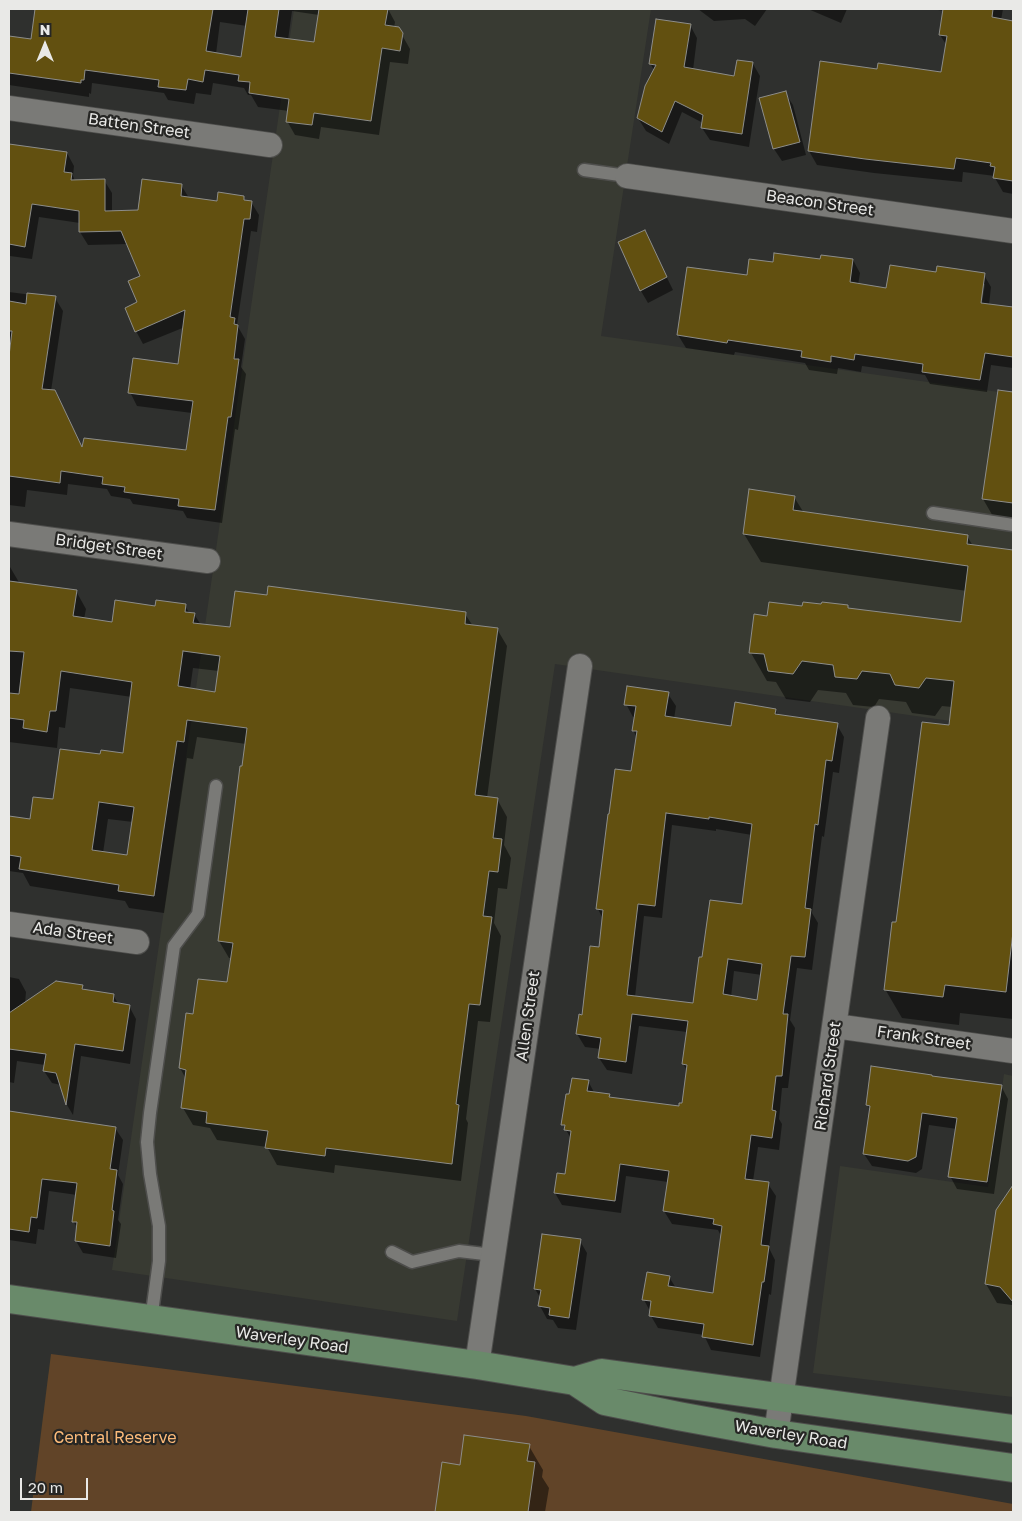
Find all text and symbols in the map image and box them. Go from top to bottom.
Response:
north arrow [20,20,70,70]
text: N [40,21,50,38]
street label: Batten Street [87,109,191,143]
street label: Beacon Street [765,186,875,220]
street label: Bridget Street [54,530,164,564]
street label: Ada Street [32,918,114,948]
street label: Allen Street [512,970,544,1062]
street label: Richard Street [811,1020,845,1132]
street label: Frank Street [876,1022,972,1054]
street label: Waverley Road [234,1323,350,1357]
street label: Waverley Road [733,1417,849,1453]
park label: Central Reserve [54,1428,176,1448]
scale bar [22,1468,90,1500]
text: 20 m [28,1478,63,1496]

